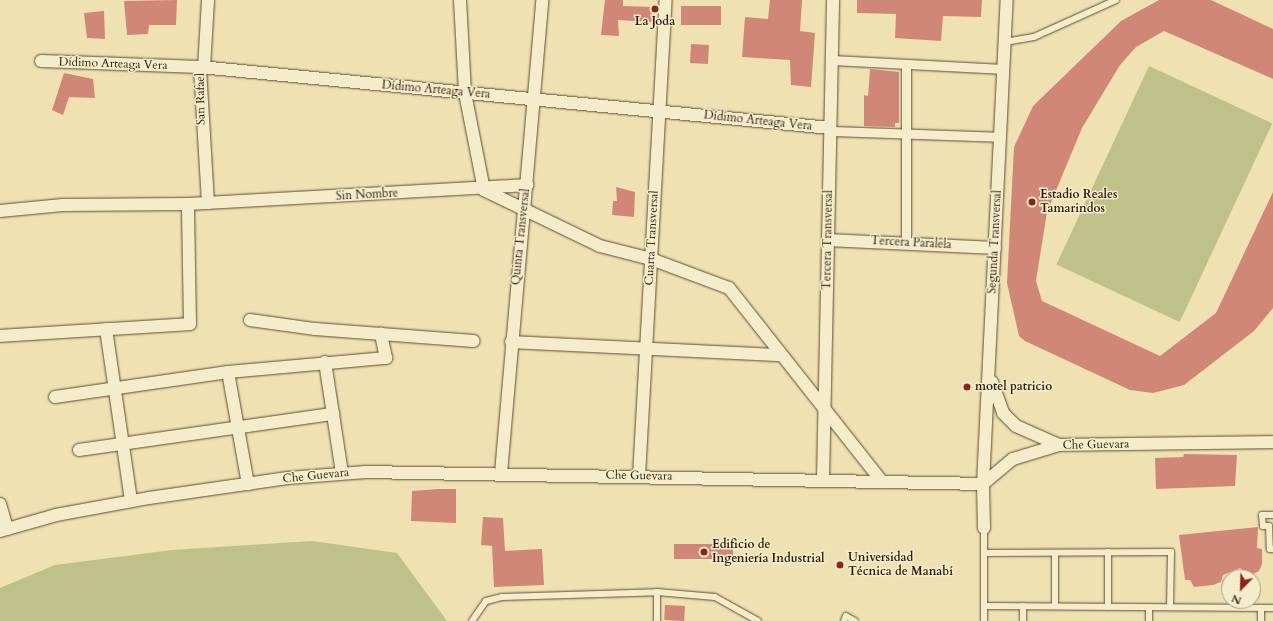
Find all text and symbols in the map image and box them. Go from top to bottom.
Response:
marker: La Joda [650,4,660,14]
place label: La Joda [635,15,675,29]
street label: Dídimo Arteaga Vera [58,55,168,73]
street label: San Rafael [193,73,209,125]
street label: Dídimo Arteaga Vera [381,78,491,102]
street label: Dídimo Arteaga Vera [703,108,813,134]
street label: Sin Nombre [335,186,399,204]
street label: Quinta Transversal [509,188,533,286]
place label: Estadio Reales Tamarindos [1040,188,1117,216]
street label: Cuarta Transversal [642,190,662,286]
street label: Tercera Transversal [820,190,836,290]
street label: Segunda Transversal [985,190,1005,294]
marker: Estadio Reales Tamarindos [1027,197,1037,207]
street label: Tercera Paralela [870,234,952,252]
place label: motel patricio [975,380,1052,394]
marker: motel patricio [962,382,972,392]
street label: Che Guevara [1062,437,1130,453]
street label: Che Guevara [282,465,350,487]
street label: Che Guevara [605,468,673,484]
place label: Edificio de Ingeniería Industrial [712,538,825,566]
marker: Edificio de Ingeniería Industrial [699,547,709,557]
place label: Universidad Técnica de Manabí [848,551,953,579]
marker: Universidad Técnica de Manabí [835,560,845,570]
north arrow [1221,569,1261,609]
text: N [1229,591,1244,608]

